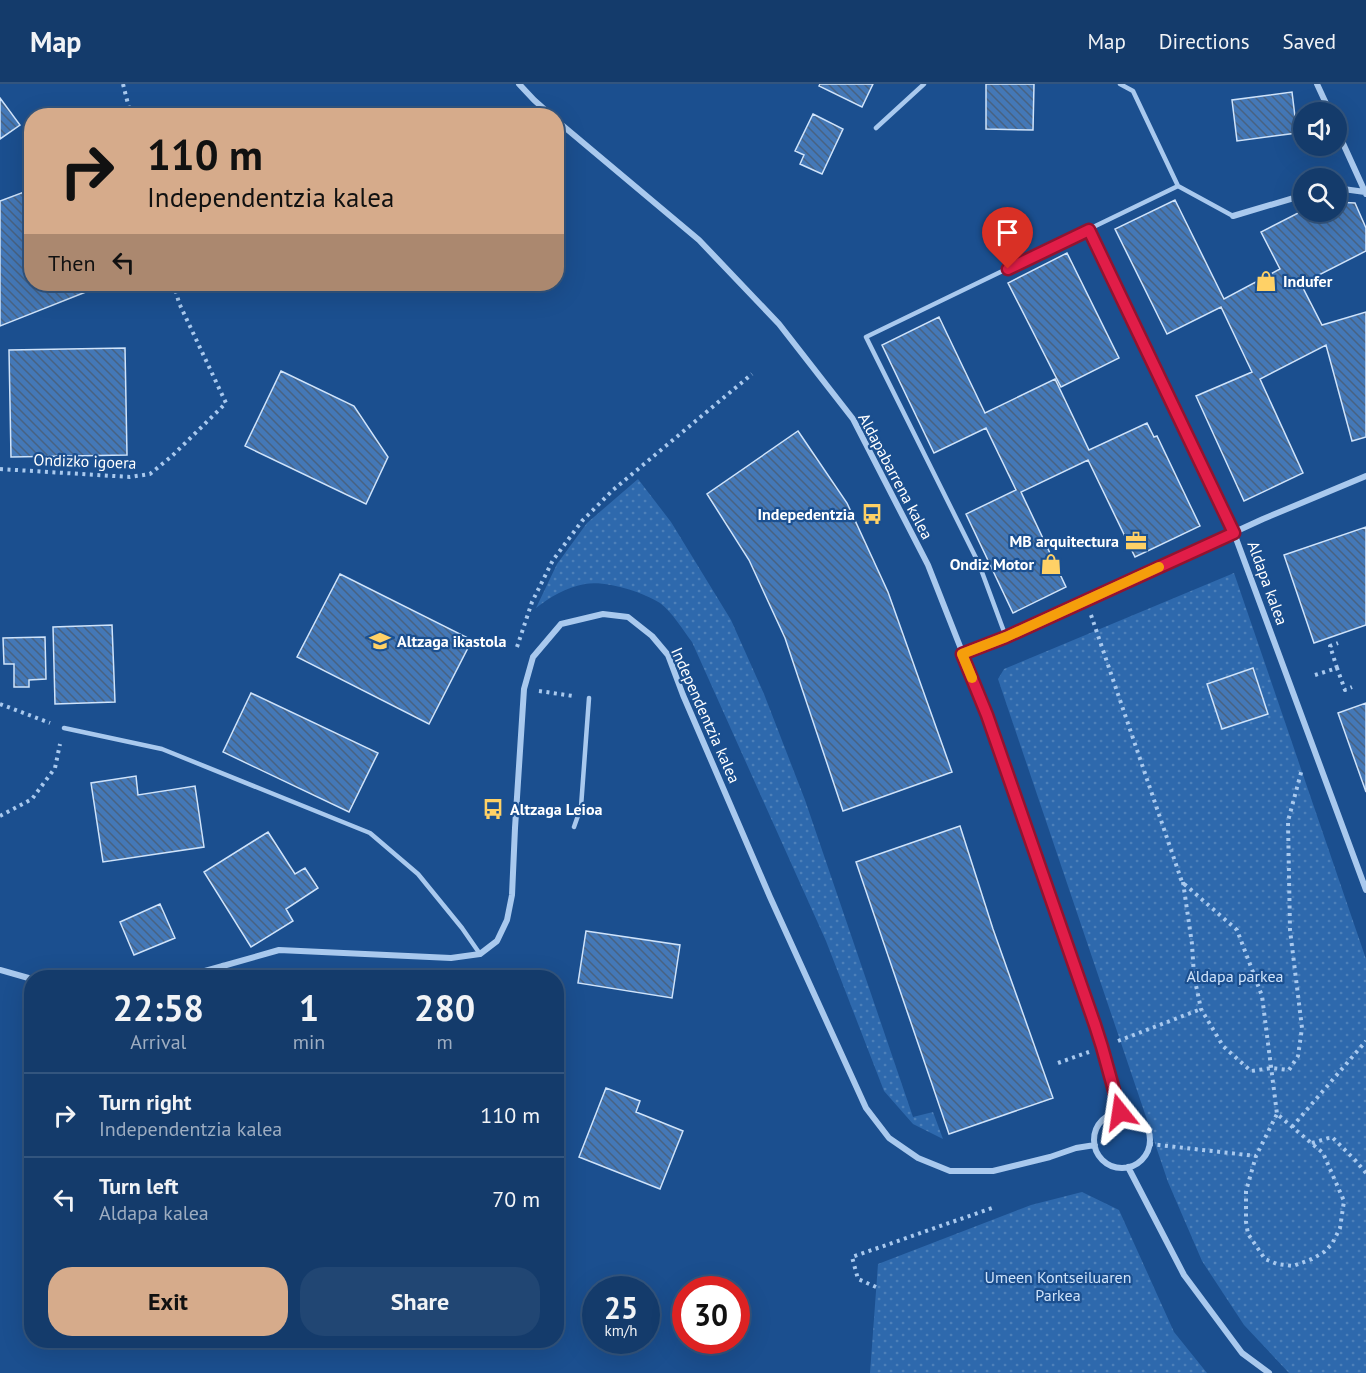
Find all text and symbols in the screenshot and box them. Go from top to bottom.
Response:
text: Map [30,23,81,60]
text: Map [1087,28,1126,55]
text: Directions [1159,28,1250,55]
text: Saved [1283,28,1336,55]
map controls [1293,102,1347,222]
button: sound [1293,102,1347,156]
text: 110 m [147,127,263,182]
icon: right [48,132,126,210]
button: search [1293,168,1347,222]
text: Independentzia kalea [147,180,394,214]
pin [982,207,1033,269]
icon: arrive [991,216,1024,249]
icon: left [107,246,140,279]
text: Then [48,249,95,277]
shop icon: Indufer [1254,269,1278,293]
place label: Indufer [1283,271,1333,291]
street label: Aldapabarrena kalea [854,409,938,543]
street label: Ondizko igoera [33,449,137,473]
bus stop icon: Indepedentzia [860,502,884,526]
place label: Indepedentzia [758,504,855,524]
office icon: MB arquitectura [1124,529,1148,553]
place label: MB arquitectura [1009,531,1119,551]
street label: Aldapa kalea [1244,538,1292,628]
shop icon: Ondiz Motor [1039,552,1063,576]
place label: Ondiz Motor [950,554,1034,574]
school or university icon: Altzaga ikastola [368,629,392,653]
place label: Altzaga ikastola [397,631,506,651]
street label: Independentzia kalea [667,644,745,786]
bus stop icon: Altzaga Leioa [481,797,505,821]
place label: Altzaga Leioa [510,799,602,819]
park label: Aldapa parkea [1186,966,1284,986]
text: 22:58 [113,984,204,1031]
text: 1 [299,984,319,1031]
text: 280 [414,984,475,1031]
text: Arrival [130,1029,186,1055]
text: min [293,1029,325,1055]
text: m [437,1029,453,1055]
position arrow [1088,1080,1152,1144]
text: Turn right [99,1088,191,1116]
icon: right [48,1099,81,1132]
text: 110 m [480,1101,540,1129]
text: Independentzia kalea [99,1116,282,1142]
text: Turn left [99,1172,179,1200]
icon: left [48,1183,81,1216]
text: 70 m [492,1185,540,1213]
text: Aldapa kalea [99,1200,209,1226]
button: Exit [48,1267,288,1336]
button: Share [300,1267,540,1336]
park label: Umeen Kontseiluaren Parkea [985,1267,1131,1305]
speed limit sign: 30 [672,1276,750,1354]
text: 25 [604,1288,638,1327]
text: km/h [605,1321,637,1340]

